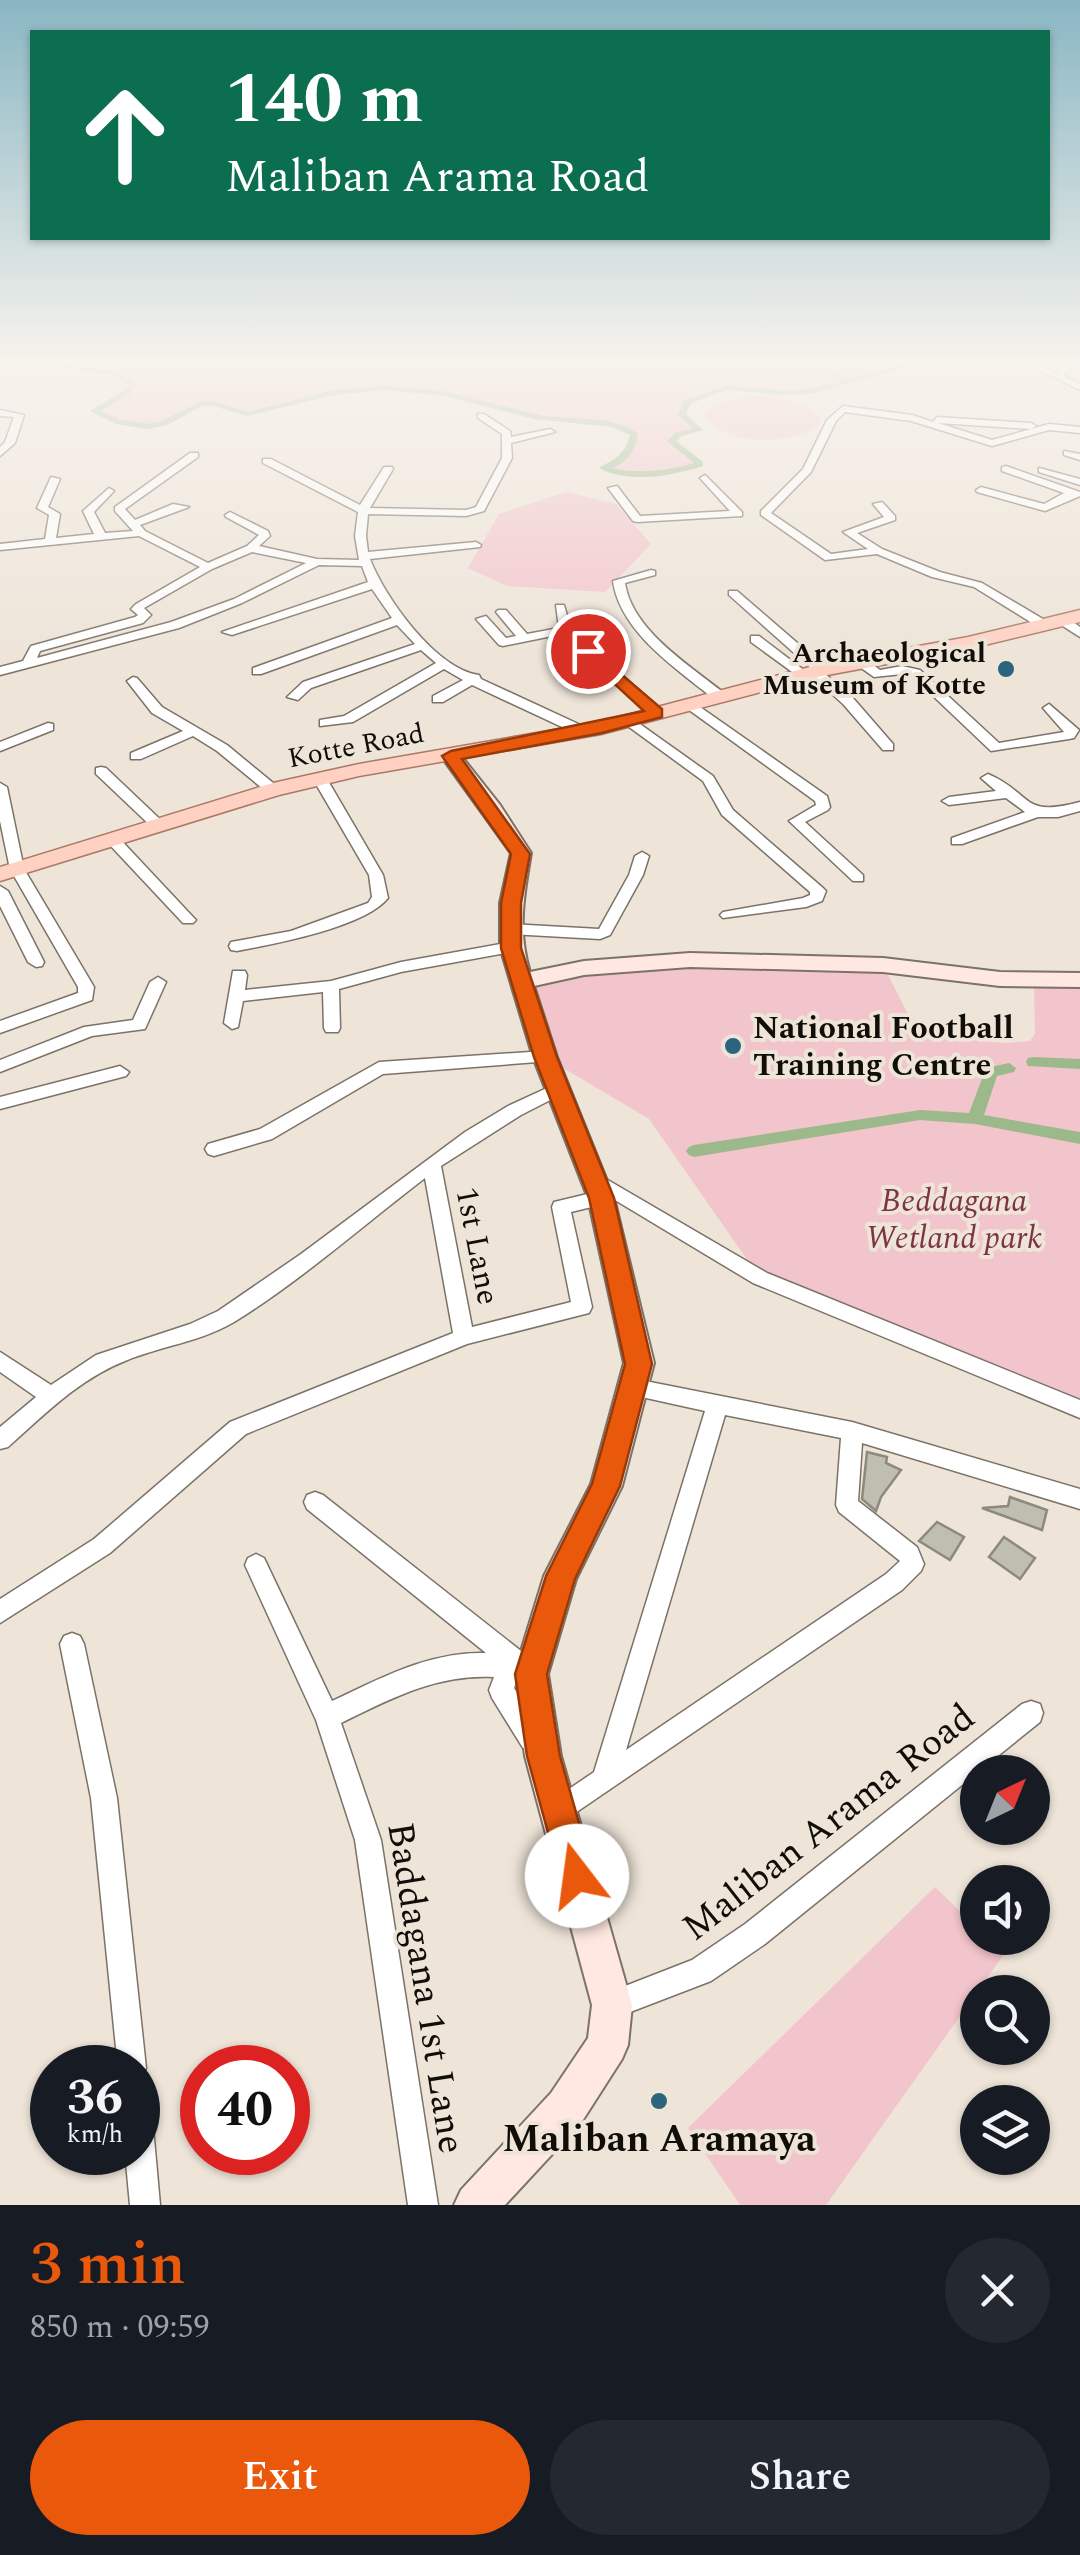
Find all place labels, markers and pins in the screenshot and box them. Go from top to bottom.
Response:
pin [546,609,631,694]
place label: Archaeological Museum of Kotte [762,632,986,707]
marker: Archaeological Museum of Kotte [995,658,1017,680]
place label: National Football Training Centre [753,1004,1014,1090]
marker: National Football Training Centre [722,1035,744,1057]
marker: Maliban Aramaya [648,2090,670,2112]
place label: Maliban Aramaya [502,2111,816,2169]

